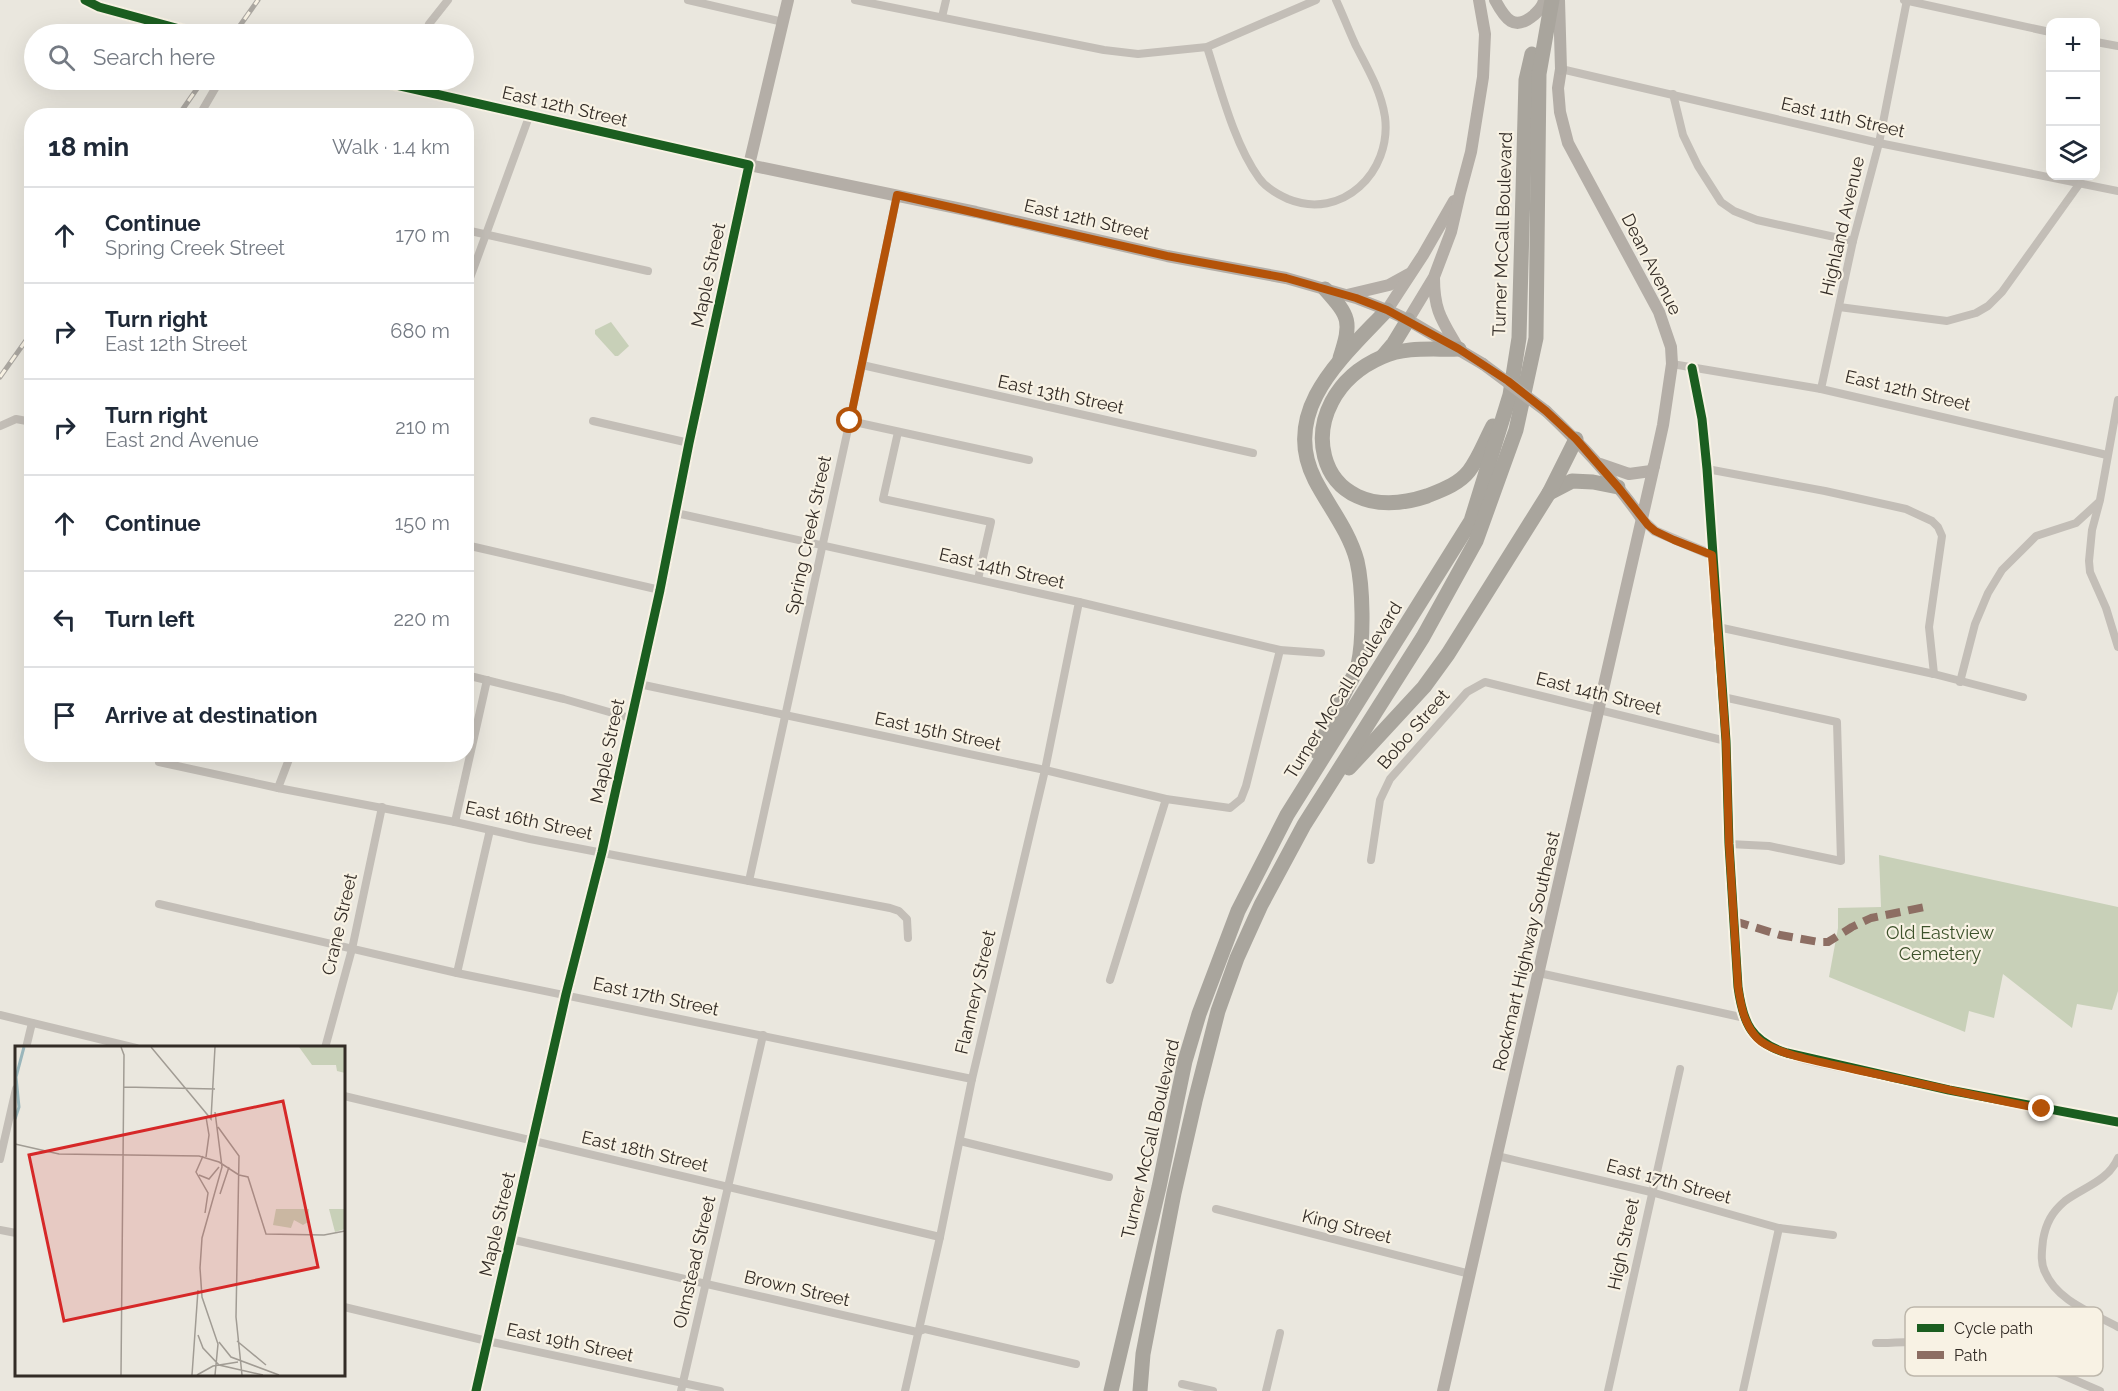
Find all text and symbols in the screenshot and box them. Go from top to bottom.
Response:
map controls [2046,18,2100,180]
button: + [2046,18,2100,72]
search box [24,24,474,90]
icon: search [45,41,78,74]
text: Search here [93,44,215,70]
button: − [2046,72,2100,126]
street label: East 12th Street [500,81,630,131]
street label: East 11th Street [1779,93,1907,141]
button: layers [2046,126,2100,180]
street label: Turner McCall Boulevard [1488,131,1516,337]
text: 18 min [48,132,129,162]
text: Walk · 1.4 km [332,135,450,159]
street label: Highland Avenue [1816,154,1868,298]
street label: East 12th Street [1022,194,1152,244]
text: Continue [105,210,201,236]
street label: Dean Avenue [1617,210,1687,319]
icon: ahead [48,219,81,252]
street label: Maple Street [687,221,729,329]
text: 170 m [395,223,450,247]
text: Spring Creek Street [105,236,285,260]
text: Turn right [105,306,208,332]
icon: right [48,315,81,348]
text: 680 m [390,319,450,343]
text: East 12th Street [105,332,247,356]
street label: East 12th Street [1843,365,1973,415]
street label: East 13th Street [996,370,1126,418]
text: Turn right [105,402,208,428]
route start [836,407,862,433]
icon: right [48,411,81,444]
text: 210 m [395,415,450,439]
text: East 2nd Avenue [105,428,259,452]
street label: Spring Creek Street [781,454,835,616]
icon: ahead [48,507,81,540]
text: Continue [105,510,201,536]
text: 150 m [395,511,450,535]
street label: East 14th Street [937,543,1067,593]
street label: Turner McCall Boulevard [1280,598,1406,782]
icon: left [48,603,81,636]
text: Turn left [105,606,195,632]
text: 220 m [393,607,450,631]
street label: East 14th Street [1534,667,1664,719]
street label: Bobo Street [1373,685,1453,773]
street label: Maple Street [586,697,628,805]
icon: arrive [48,699,81,732]
text: Arrive at destination [105,702,318,728]
street label: East 15th Street [873,707,1003,755]
street label: East 16th Street [463,796,595,844]
street label: Rockmart Highway Southeast [1488,829,1564,1073]
street label: Crane Street [317,871,361,977]
park label: Old Eastview Cemetery [1886,922,1994,964]
street label: Flannery Street [950,928,1000,1056]
street label: East 17th Street [591,972,721,1020]
street label: Turner McCall Boulevard [1117,1037,1183,1241]
inset map [15,1046,345,1376]
route end [2028,1095,2054,1121]
street label: East 18th Street [580,1126,710,1176]
street label: East 17th Street [1604,1154,1734,1208]
street label: Maple Street [475,1170,519,1278]
street label: Olmstead Street [669,1194,719,1330]
street label: High Street [1603,1196,1643,1292]
street label: King Street [1300,1205,1394,1247]
street label: Brown Street [742,1266,852,1310]
legend [1905,1307,2103,1376]
street label: East 19th Street [505,1318,635,1366]
text: Cycle path [1954,1319,2033,1338]
text: Path [1954,1346,1987,1365]

